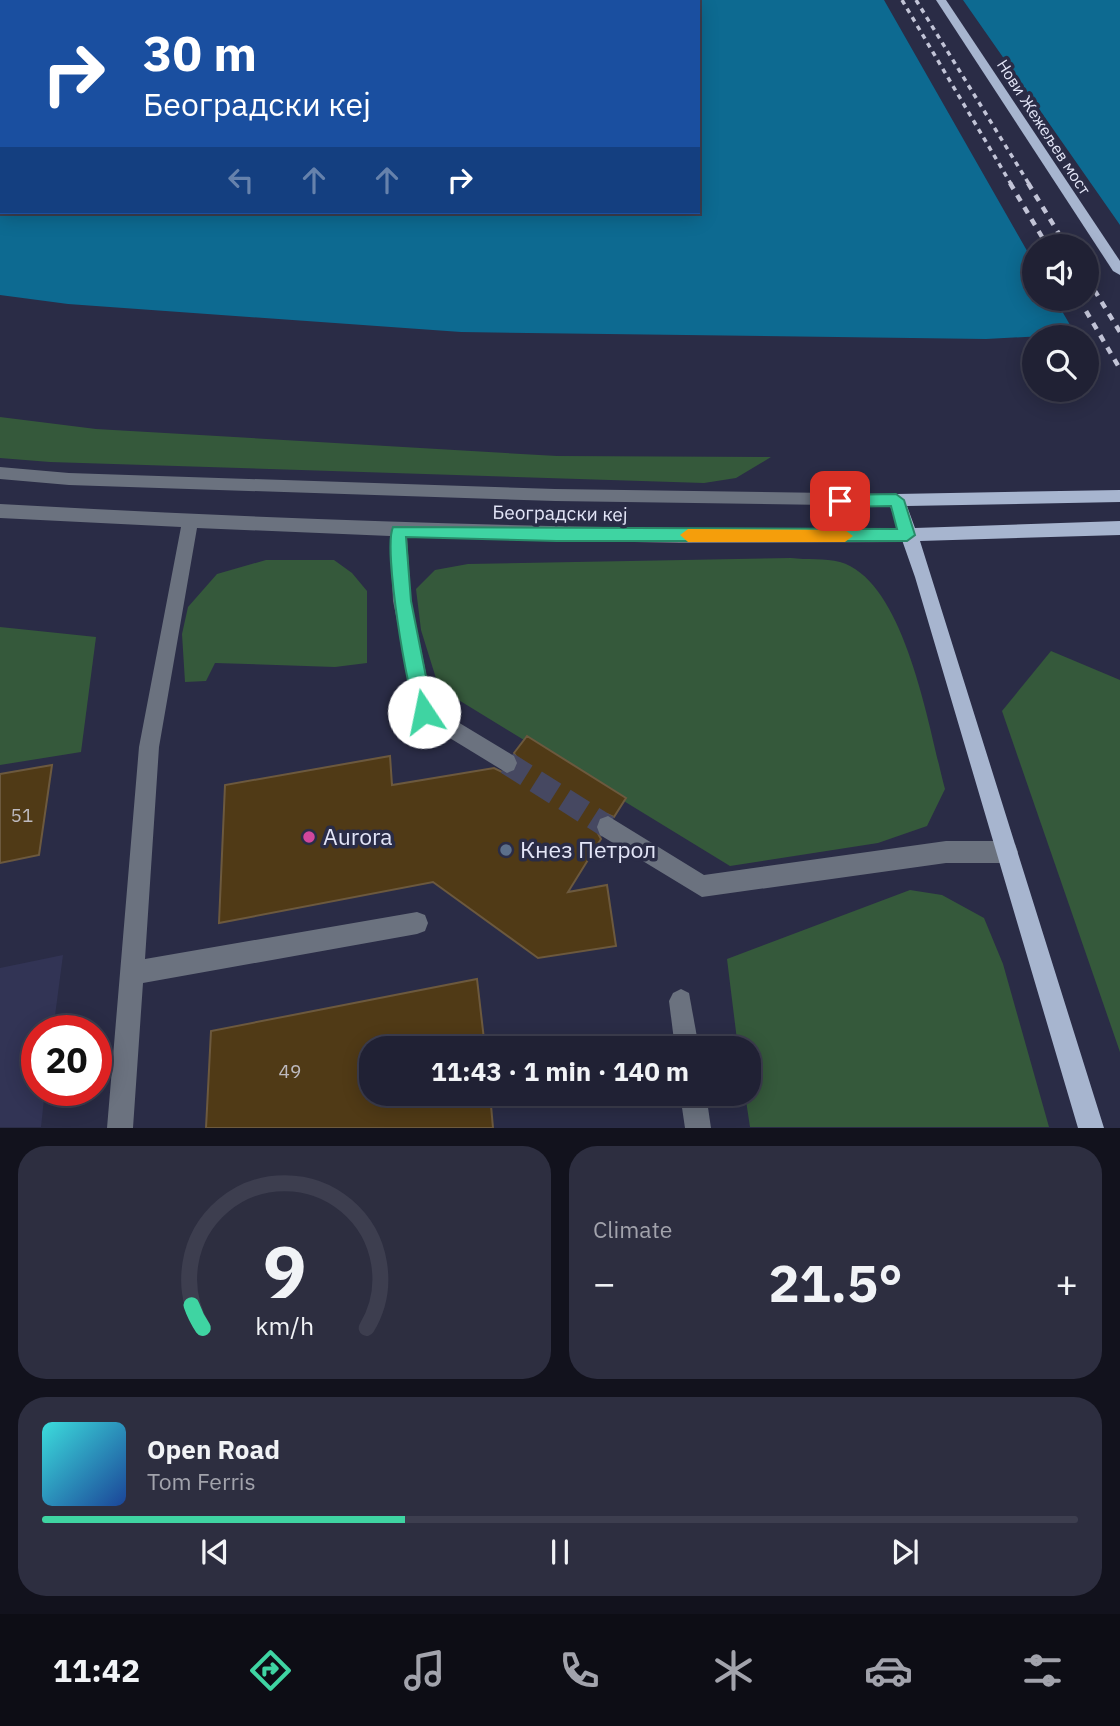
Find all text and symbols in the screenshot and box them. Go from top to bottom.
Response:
text: 30 m [143,21,257,84]
icon: right [28,28,119,119]
street label: Нови Жежељев мост [993,56,1095,199]
text: Београдски кеј [143,83,371,125]
icon: left [222,161,260,199]
icon: ahead [295,161,333,199]
icon: ahead [368,161,406,199]
icon: right [441,161,479,199]
map controls [1022,234,1099,402]
button: sound [1022,234,1099,311]
button: search [1022,325,1099,402]
pin [810,471,870,531]
icon: arrive [821,482,859,520]
street label: Београдски кеј [492,500,628,526]
position arrow [387,675,461,749]
house number: 51 [11,803,33,827]
place label: Aurora [323,821,393,851]
marker: Aurora [301,829,317,845]
place label: Кнез Петрол [520,834,656,864]
marker: Кнез Петрол [498,842,514,858]
speed limit sign: 20 [21,1015,112,1106]
text: 11:43 · 1 min · 140 m [431,1054,689,1088]
house number: 49 [279,1059,301,1083]
text: Climate [593,1214,672,1244]
text: 9 [263,1224,306,1319]
text: 21.5° [768,1249,903,1316]
text: − [593,1258,616,1307]
text: + [1055,1258,1078,1307]
text: km/h [255,1309,314,1342]
text: Open Road [147,1432,280,1466]
text: Tom Ferris [147,1466,256,1496]
icon: previous [196,1533,234,1571]
icon: pause [541,1533,579,1571]
icon: next [886,1533,924,1571]
icon: directions [246,1646,295,1695]
icon: music [400,1646,449,1695]
icon: phone [555,1646,604,1695]
icon: climate [709,1646,758,1695]
icon: car [864,1646,913,1695]
icon: filters [1018,1646,1067,1695]
text: 11:42 [53,1649,140,1691]

